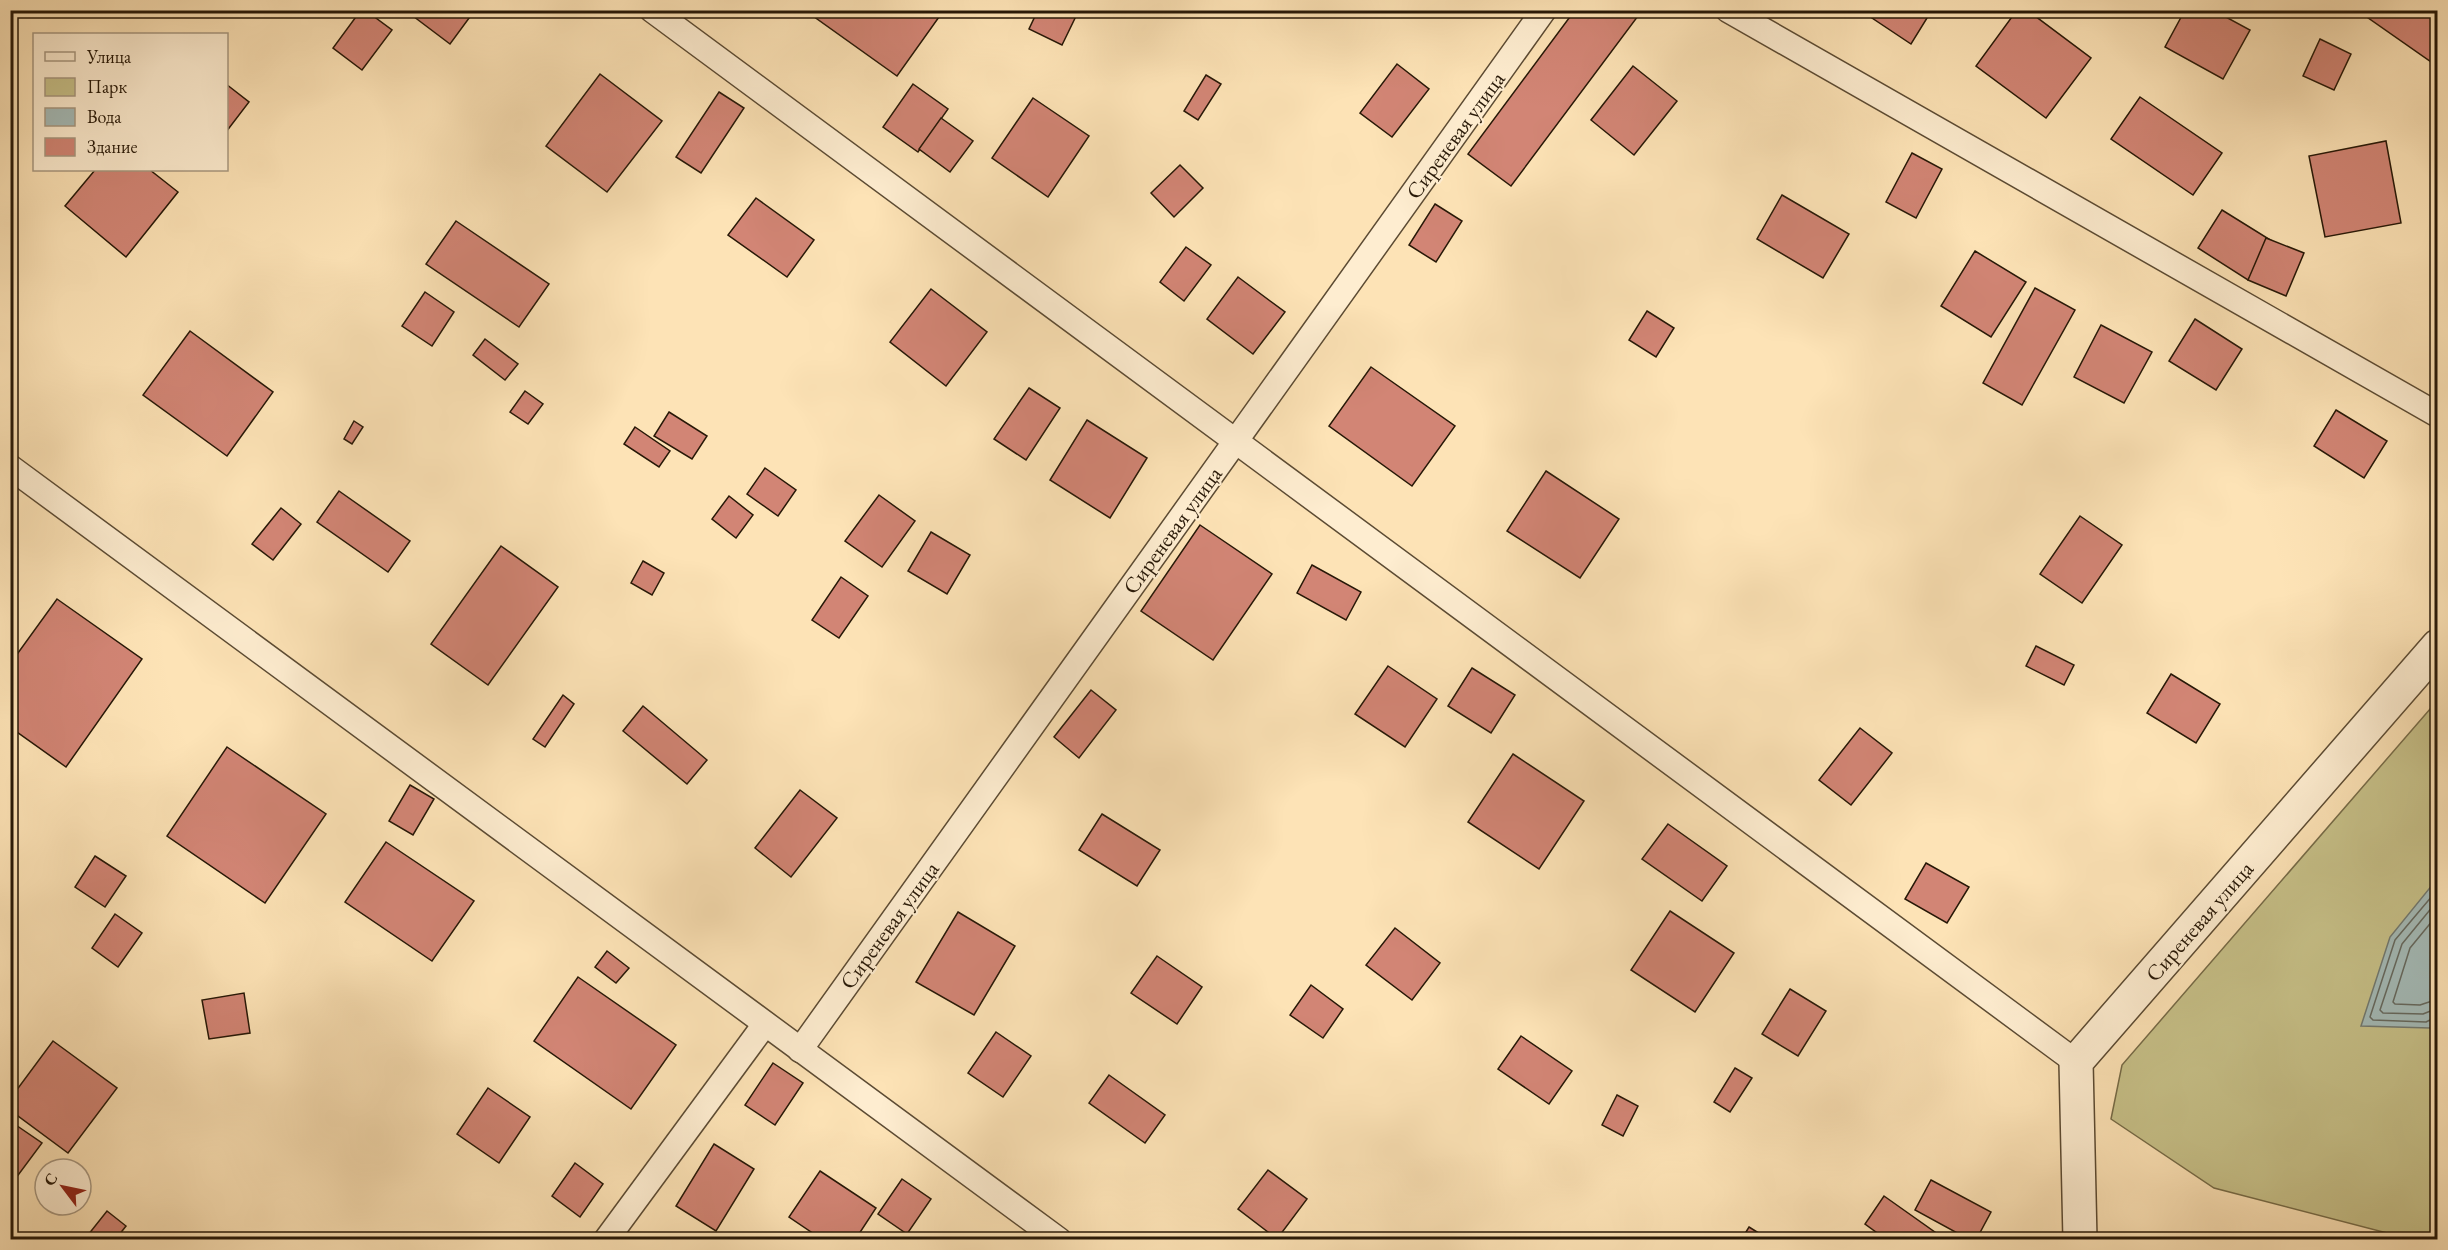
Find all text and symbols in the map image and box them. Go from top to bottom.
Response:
legend [33,33,228,171]
text: Улица [86,45,132,68]
street label: Сиреневая улица [1399,66,1512,205]
text: Парк [87,75,127,98]
text: Вода [87,105,122,128]
text: Здание [87,135,137,158]
street label: Сиреневая улица [1116,461,1229,600]
street label: Сиреневая улица [2139,855,2260,988]
street label: Сиреневая улица [833,856,946,995]
north arrow [33,1157,93,1217]
text: С [39,1169,63,1190]

